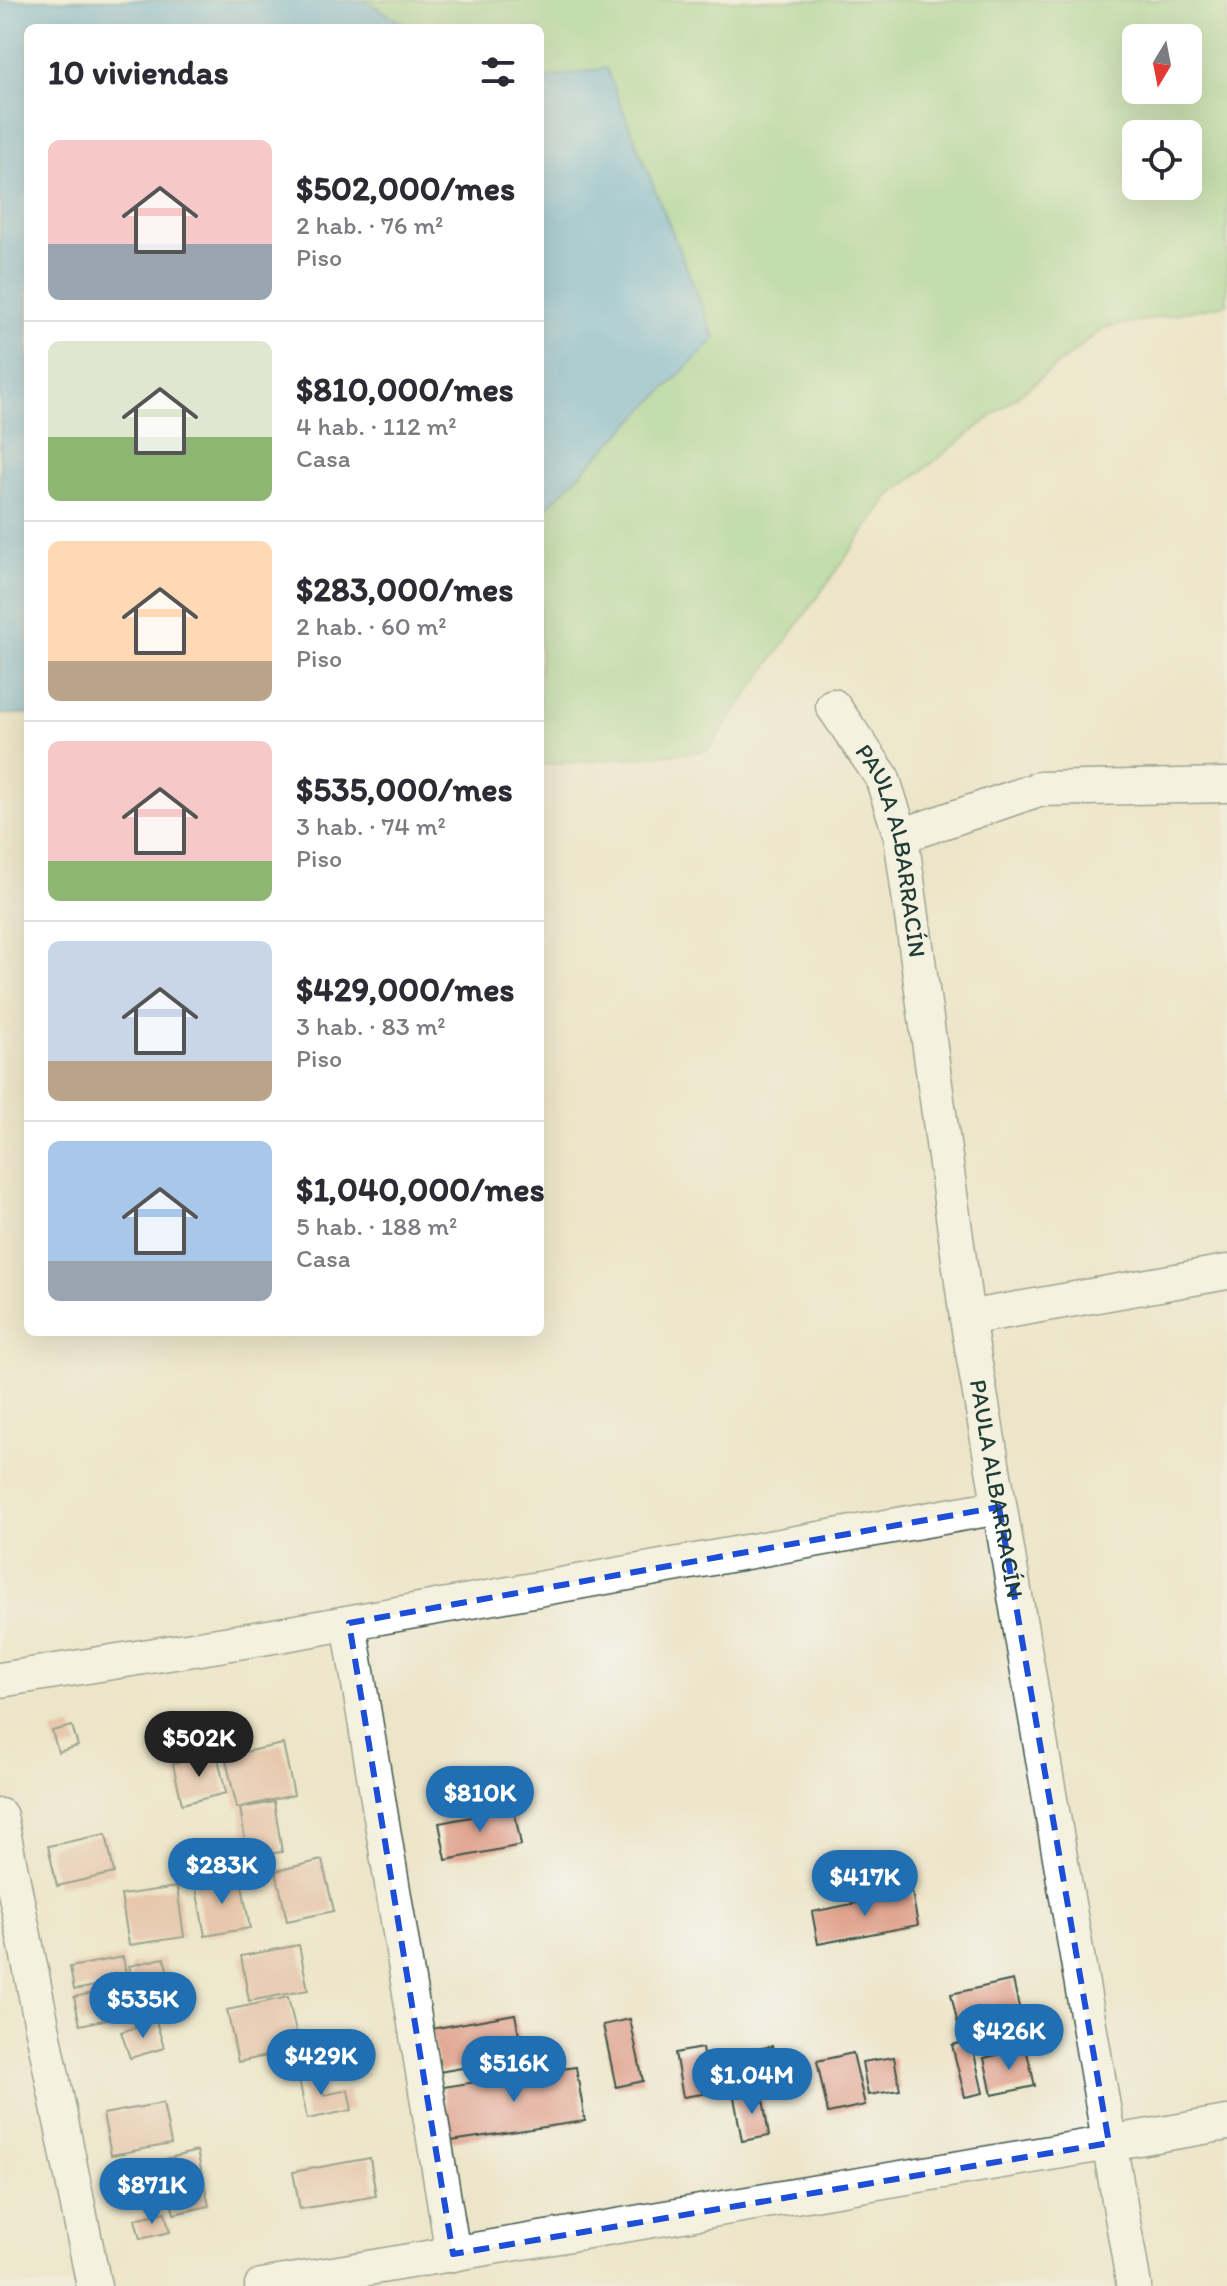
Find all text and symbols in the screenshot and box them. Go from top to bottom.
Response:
north arrow [1122,24,1202,104]
map controls [1122,24,1202,200]
icon: filters [476,50,520,94]
text: 10 viviendas [48,52,229,93]
button: locate [1122,120,1202,200]
text: $502,000/mes [296,168,515,209]
icon: home [112,172,208,268]
text: 2 hab. · 76 m² [296,209,443,241]
text: Piso [296,241,342,273]
text: $810,000/mes [296,369,514,410]
icon: home [112,373,208,469]
text: 4 hab. · 112 m² [296,410,457,442]
text: Casa [296,442,351,474]
text: $283,000/mes [296,569,513,610]
icon: home [112,573,208,669]
text: 2 hab. · 60 m² [296,610,447,642]
text: Piso [296,642,342,674]
street label: PAULA ALBARRACÍN [850,738,932,959]
text: $535,000/mes [296,769,513,810]
icon: home [112,773,208,869]
text: 3 hab. · 74 m² [296,810,446,842]
text: Piso [296,842,342,874]
text: $429,000/mes [296,969,514,1010]
icon: home [112,973,208,1069]
text: 3 hab. · 83 m² [296,1010,446,1042]
text: Piso [296,1042,342,1074]
text: $1,040,000/mes [296,1169,545,1210]
icon: home [112,1173,208,1269]
text: 5 hab. · 188 m² [296,1210,457,1242]
text: Casa [296,1242,351,1274]
street label: PAULA ALBARRACÍN [964,1377,1030,1600]
pin: $502K [143,1711,255,1779]
text: $502K [162,1721,236,1753]
pin: $810K [424,1766,536,1834]
text: $810K [444,1776,516,1808]
pin: $283K [166,1838,278,1906]
text: $283K [186,1848,258,1880]
pin: $417K [809,1850,921,1918]
text: $417K [830,1860,900,1892]
pin: $535K [87,1972,199,2040]
text: $535K [107,1982,179,2014]
pin: $426K [953,2004,1065,2072]
text: $426K [973,2014,1045,2046]
pin: $429K [265,2029,377,2097]
pin: $516K [458,2036,570,2104]
text: $429K [285,2039,357,2071]
text: $516K [479,2046,549,2078]
pin: $1.04M [687,2048,817,2116]
text: $1.04M [710,2058,794,2090]
pin: $871K [96,2158,208,2226]
text: $871K [117,2168,187,2200]

